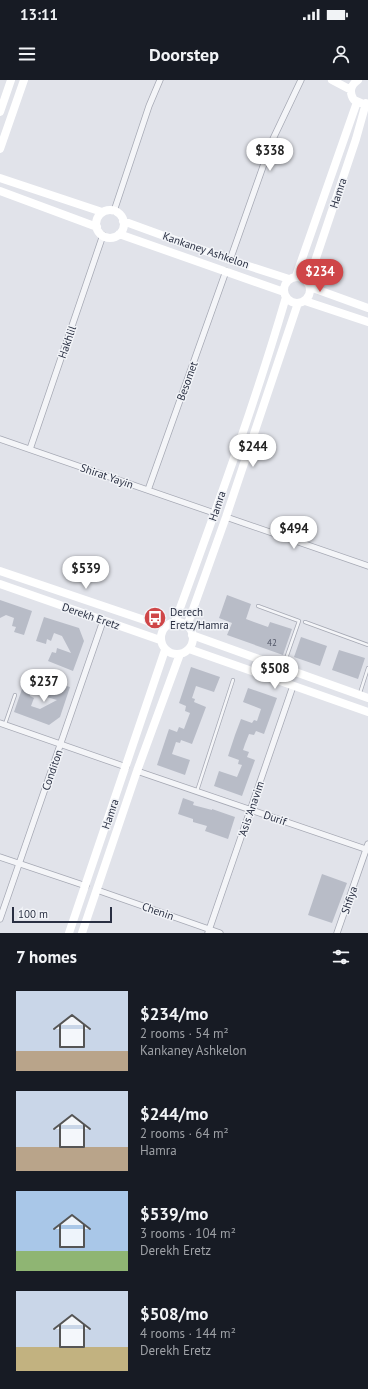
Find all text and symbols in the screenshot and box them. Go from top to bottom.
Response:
text: 13:11 [20,5,58,24]
icon: menu [16,43,38,65]
text: Doorstep [149,43,219,66]
icon: person [330,43,352,65]
pin: $338 [246,138,294,172]
text: $338 [255,142,285,159]
street label: Hamra [327,176,349,210]
street label: Kankaney Ashkelon [161,229,251,271]
pin: $234 [296,259,344,293]
text: $234 [305,263,335,280]
street label: Hakhlil [55,323,79,360]
street label: Besomet [173,359,201,403]
pin: $244 [229,434,277,468]
text: $244 [238,438,268,455]
street label: Shirat Yayin [79,460,135,492]
street label: Hamra [205,489,229,523]
pin: $494 [270,516,318,550]
text: $494 [279,520,309,537]
pin: $539 [62,556,110,590]
text: $539 [71,560,101,577]
street label: Derekh Eretz [60,600,122,632]
bus stop icon: Derech Eretz/Hamra [142,605,168,631]
place label: Derech Eretz/Hamra [170,605,229,632]
house number: 42 [267,637,277,648]
pin: $508 [251,656,299,690]
text: $508 [260,660,290,677]
pin: $237 [20,669,68,703]
text: $237 [29,673,59,690]
street label: Conditon [39,748,65,792]
street label: 'Asis 'Anavim [235,779,267,839]
street label: Hamra [98,797,122,831]
street label: Durif [262,808,289,829]
street label: Shfiya [338,884,360,916]
street label: Chenin [140,899,176,923]
scale bar [12,905,112,924]
text: 100 m [18,907,48,921]
text: 7 homes [16,946,77,968]
icon: filters [330,946,352,968]
text: $234/mo [140,1003,208,1025]
icon: home [48,1007,96,1055]
text: 2 rooms · 54 m² [140,1025,229,1042]
text: Kankaney Ashkelon [140,1042,247,1059]
text: $244/mo [140,1103,208,1125]
icon: home [48,1107,96,1155]
text: 2 rooms · 64 m² [140,1125,229,1142]
text: Hamra [140,1142,177,1159]
text: $539/mo [140,1203,208,1225]
icon: home [48,1207,96,1255]
text: 3 rooms · 104 m² [140,1225,236,1242]
text: Derekh Eretz [140,1242,211,1259]
text: $508/mo [140,1303,208,1325]
icon: home [48,1307,96,1355]
text: 4 rooms · 144 m² [140,1325,236,1342]
text: Derekh Eretz [140,1342,211,1359]

